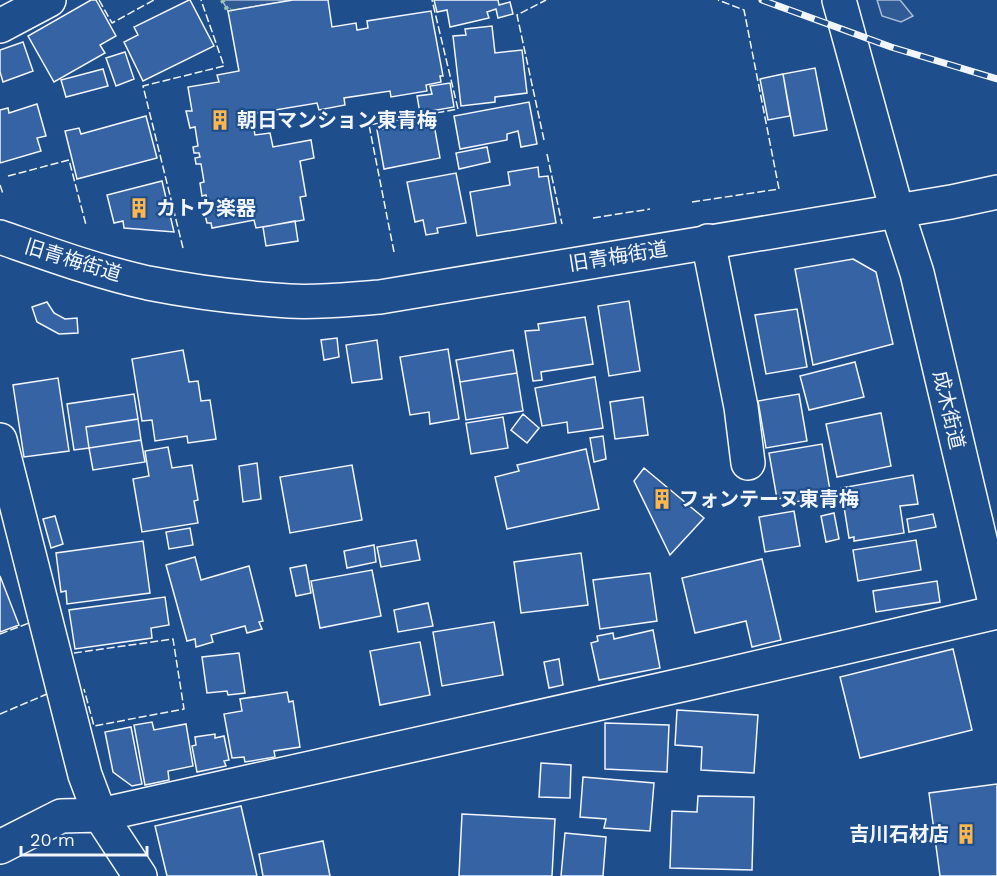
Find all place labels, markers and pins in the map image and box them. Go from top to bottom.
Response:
building icon: 朝日マンション東青梅 [208,108,232,132]
place label: 朝日マンション東青梅 [237,108,437,132]
building icon: カトウ楽器 [127,196,151,220]
place label: カトウ楽器 [156,196,256,220]
building icon: フォンテーヌ東青梅 [650,487,674,511]
place label: フォンテーヌ東青梅 [679,487,859,511]
place label: 吉川石材店 [849,822,949,846]
building icon: 吉川石材店 [954,822,978,846]

